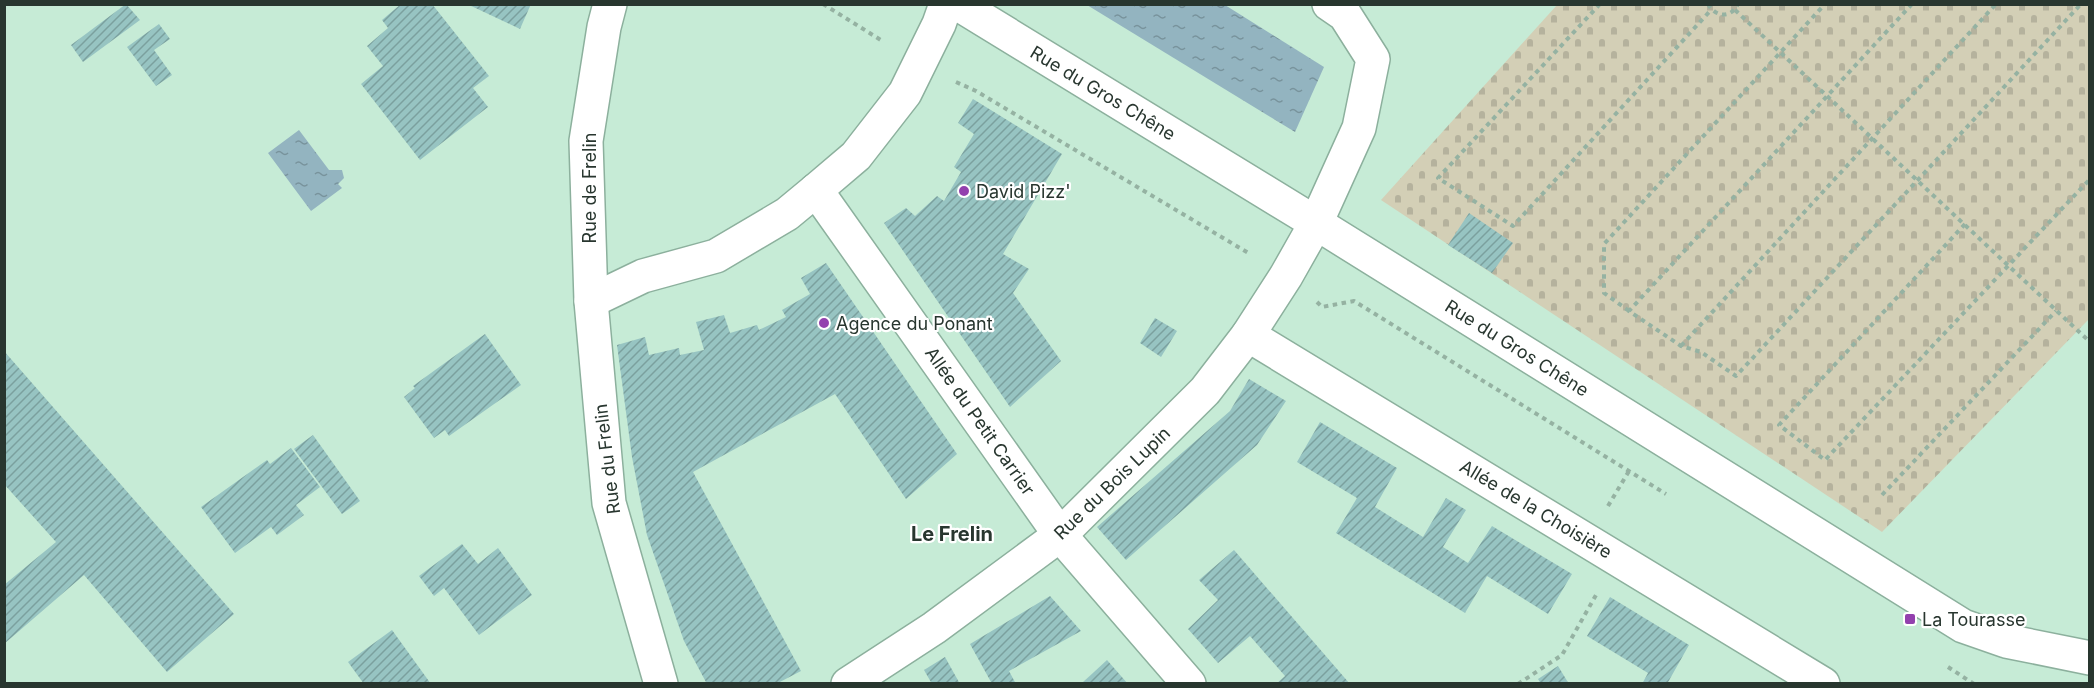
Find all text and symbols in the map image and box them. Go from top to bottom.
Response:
street label: Rue du Gros Chêne [1027,41,1179,145]
street label: Rue de Frelin [579,133,600,243]
place label: David Pizz' [976,181,1071,202]
marker: David Pizz' [957,184,971,198]
street label: Rue du Gros Chêne [1441,295,1593,401]
place label: Agence du Ponant [836,313,993,334]
marker: Agence du Ponant [817,316,831,330]
street label: Allée du Petit Carrier [921,343,1039,499]
street label: Rue du Frelin [590,403,624,515]
street label: Rue du Bois Lupin [1050,422,1174,544]
street label: Allée de la Choisière [1456,455,1616,563]
district label: Le Frelin [911,522,993,546]
place label: La Tourasse [1922,609,2025,630]
marker: La Tourasse [1903,612,1917,626]

